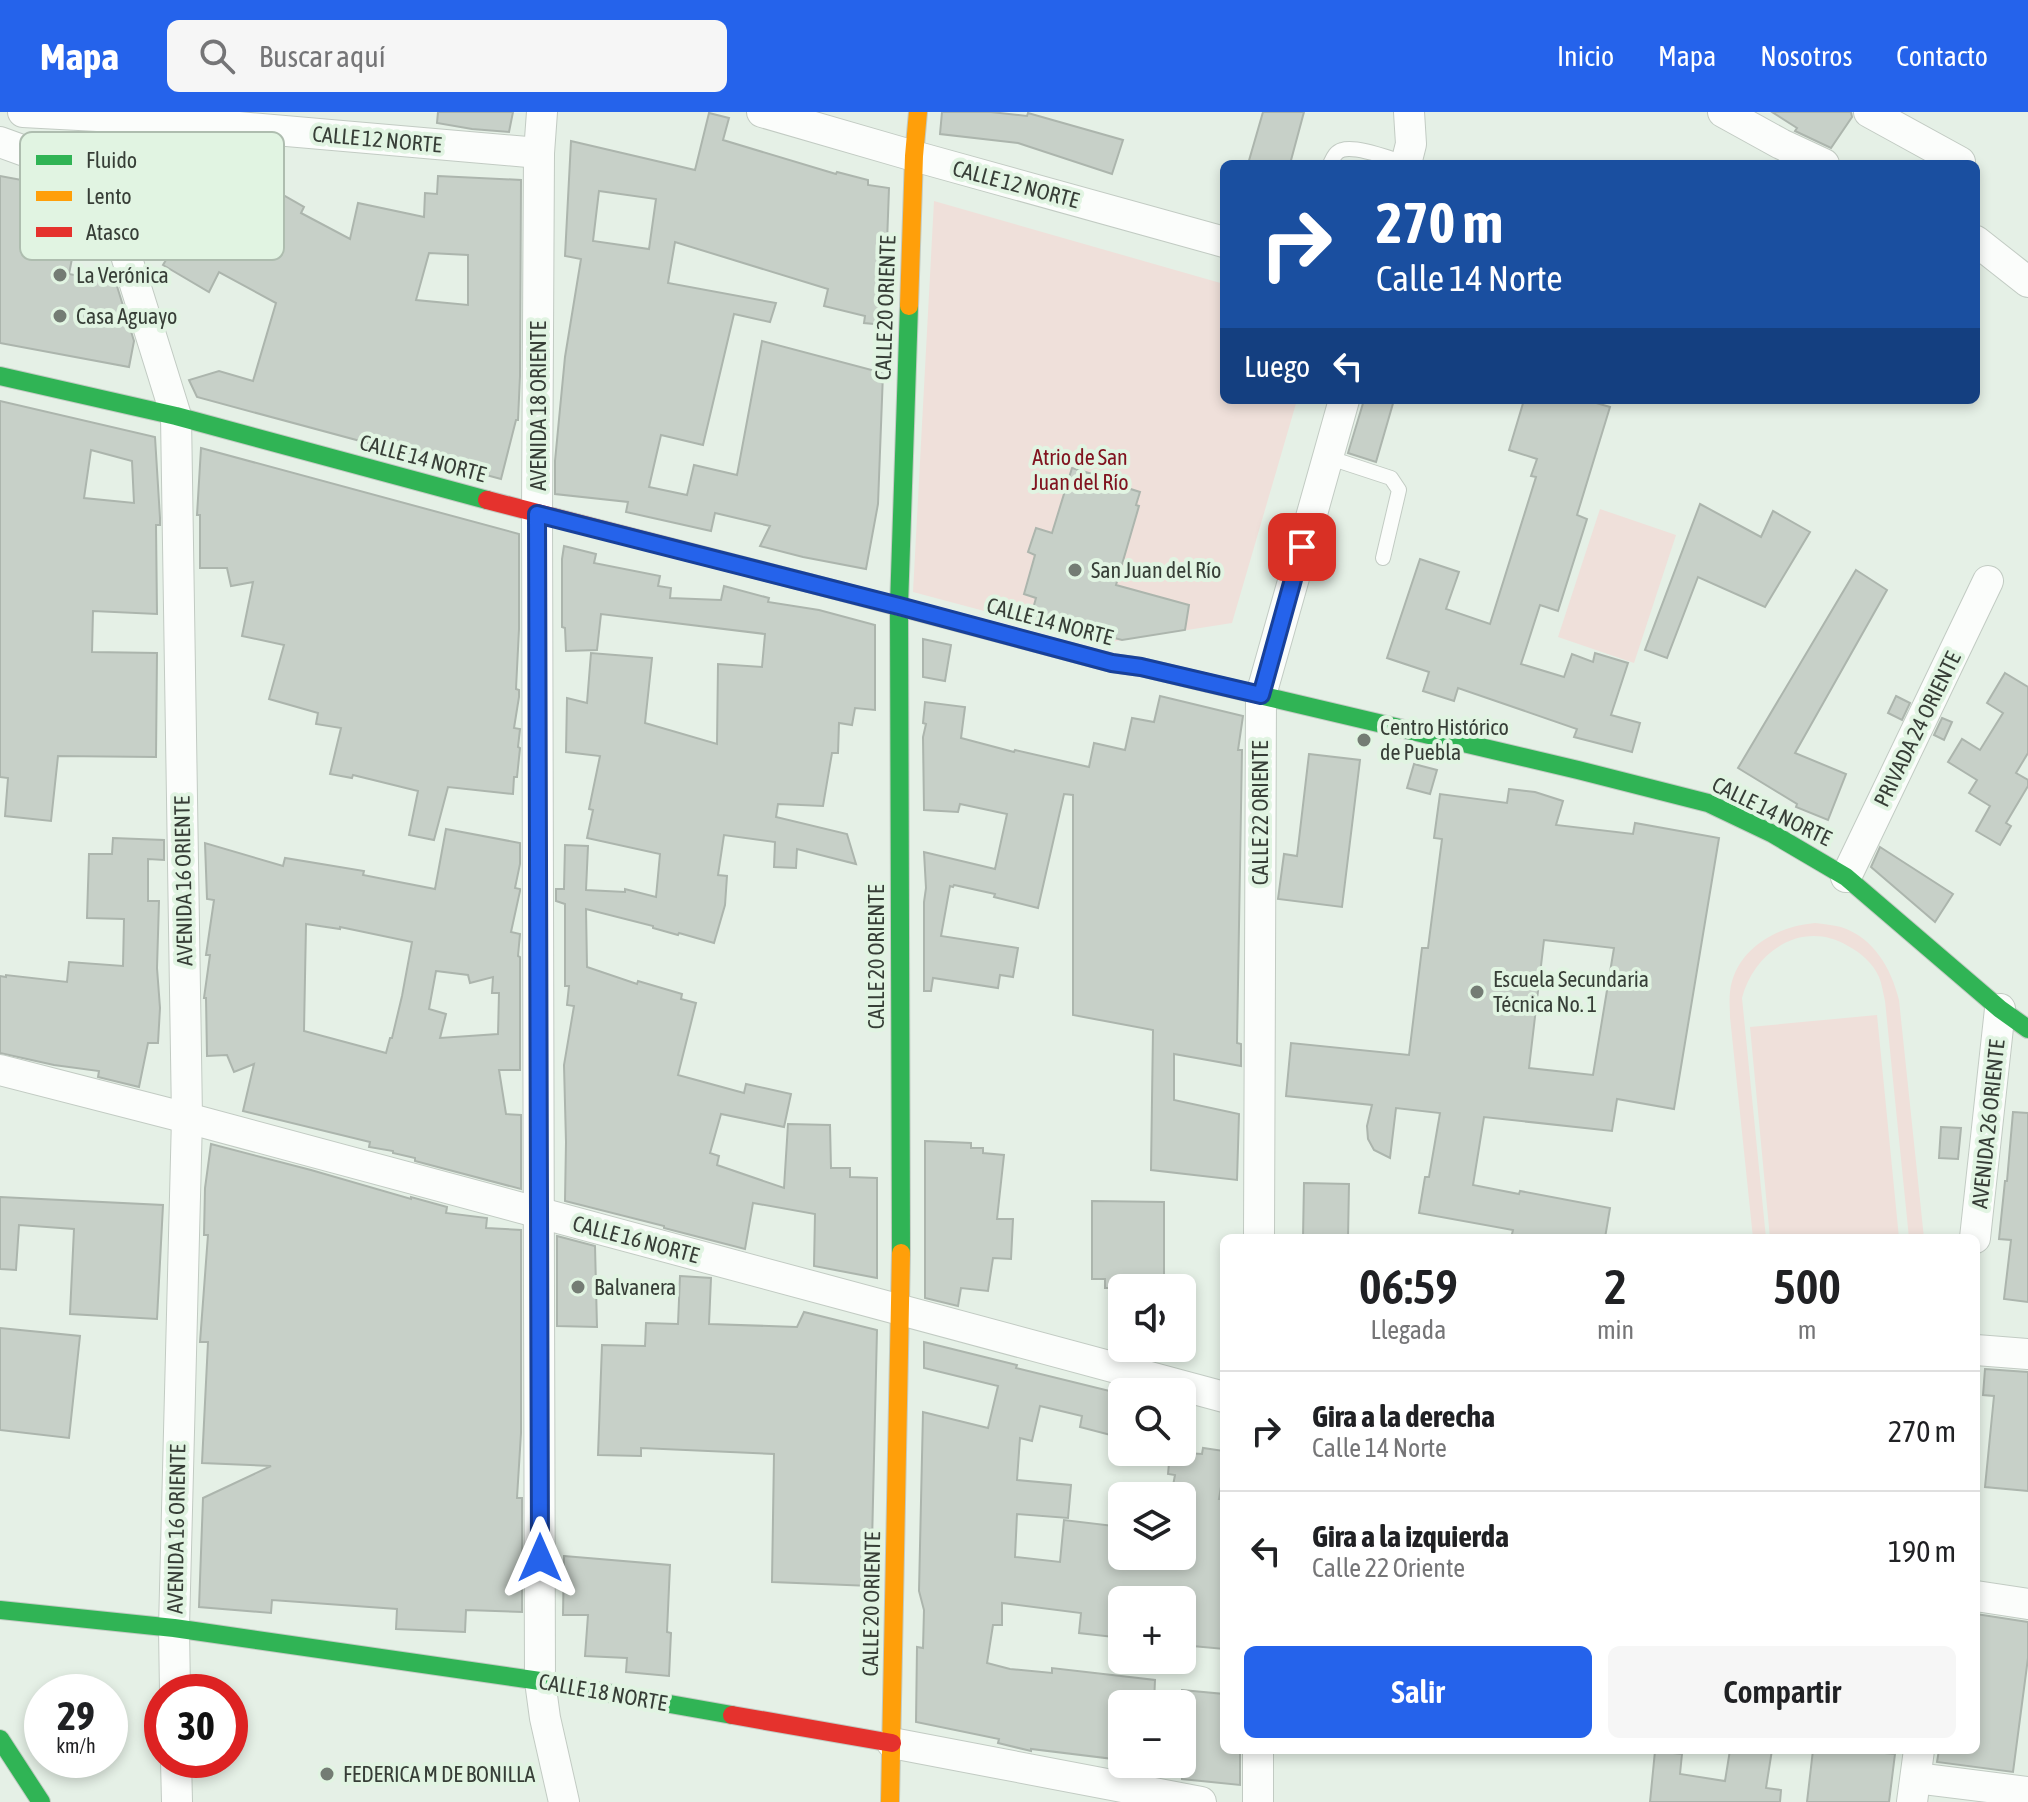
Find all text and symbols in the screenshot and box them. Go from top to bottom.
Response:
search box [167,20,727,92]
icon: search [195,34,239,78]
text: Mapa [40,35,119,78]
text: Buscar aquí [259,39,386,73]
text: Inicio [1557,40,1614,72]
text: Mapa [1658,40,1716,72]
text: Nosotros [1760,40,1852,72]
text: Contacto [1896,40,1988,72]
street label: CALLE 12 NORTE [311,120,443,158]
legend [20,132,284,260]
text: Fluido [86,147,137,173]
street label: CALLE 12 NORTE [950,155,1083,213]
text: Lento [86,183,132,209]
text: 270 m [1376,191,1503,255]
icon: right [1244,192,1348,296]
text: Atasco [86,219,140,245]
street label: CALLE 20 ORIENTE [869,235,901,381]
text: Calle 14 Norte [1376,257,1562,299]
place label: La Verónica [76,262,169,288]
marker: La Verónica [51,266,69,284]
place label: Casa Aguayo [76,303,177,329]
marker: Casa Aguayo [51,307,69,325]
street label: AVENIDA 18 ORIENTE [525,321,551,491]
icon: left [1326,344,1370,388]
text: Luego [1244,349,1310,383]
street label: CALLE 14 NORTE [357,429,490,487]
park label: Atrio de San Juan del Río [1031,444,1129,495]
pin [1268,513,1336,581]
icon: arrive [1280,525,1324,569]
place label: San Juan del Río [1091,557,1221,583]
marker: San Juan del Río [1066,561,1084,579]
street label: CALLE 14 NORTE [984,592,1117,650]
street label: PRIVADA 24 ORIENTE [1868,647,1966,811]
place label: Centro Histórico de Puebla [1380,714,1509,765]
marker: Centro Histórico de Puebla [1355,731,1373,749]
street label: CALLE 22 ORIENTE [1247,740,1273,885]
street label: CALLE 14 NORTE [1708,771,1837,851]
street label: AVENIDA 16 ORIENTE [169,795,197,966]
street label: CALLE 20 ORIENTE [863,884,889,1029]
place label: Escuela Secundaria Técnica No. 1 [1493,966,1649,1017]
marker: Escuela Secundaria Técnica No. 1 [1468,983,1486,1001]
street label: AVENIDA 26 ORIENTE [1966,1038,2010,1210]
street label: CALLE 16 NORTE [570,1210,703,1268]
text: 06:59 [1359,1259,1458,1314]
text: 2 [1604,1259,1627,1314]
text: 500 [1773,1259,1841,1314]
place label: Balvanera [594,1274,676,1300]
map controls [1108,1274,1196,1778]
button: sound [1108,1274,1196,1362]
marker: Balvanera [569,1278,587,1296]
text: Llegada [1371,1315,1446,1345]
text: min [1597,1315,1634,1345]
text: m [1798,1315,1816,1345]
button: search [1108,1378,1196,1466]
text: Gira a la derecha [1312,1399,1495,1433]
icon: right [1244,1409,1288,1453]
text: 270 m [1888,1414,1956,1448]
text: Calle 14 Norte [1312,1433,1447,1463]
street label: AVENIDA 16 ORIENTE [162,1443,190,1614]
button: layers [1108,1482,1196,1570]
position arrow [498,1516,582,1600]
text: Gira a la izquierda [1312,1519,1509,1553]
icon: left [1244,1529,1288,1573]
street label: CALLE 20 ORIENTE [857,1531,885,1677]
text: 190 m [1888,1534,1956,1568]
text: Calle 22 Oriente [1312,1553,1465,1583]
button: + [1108,1586,1196,1674]
button: Salir [1244,1646,1592,1738]
button: Compartir [1608,1646,1956,1738]
street label: CALLE 18 NORTE [537,1668,670,1716]
speed limit sign: 30 [144,1674,248,1778]
button: − [1108,1690,1196,1778]
text: 29 [57,1693,95,1738]
text: km/h [56,1734,96,1757]
place label: FEDERICA M DE BONILLA [343,1761,536,1787]
marker: FEDERICA M DE BONILLA [318,1765,336,1783]

